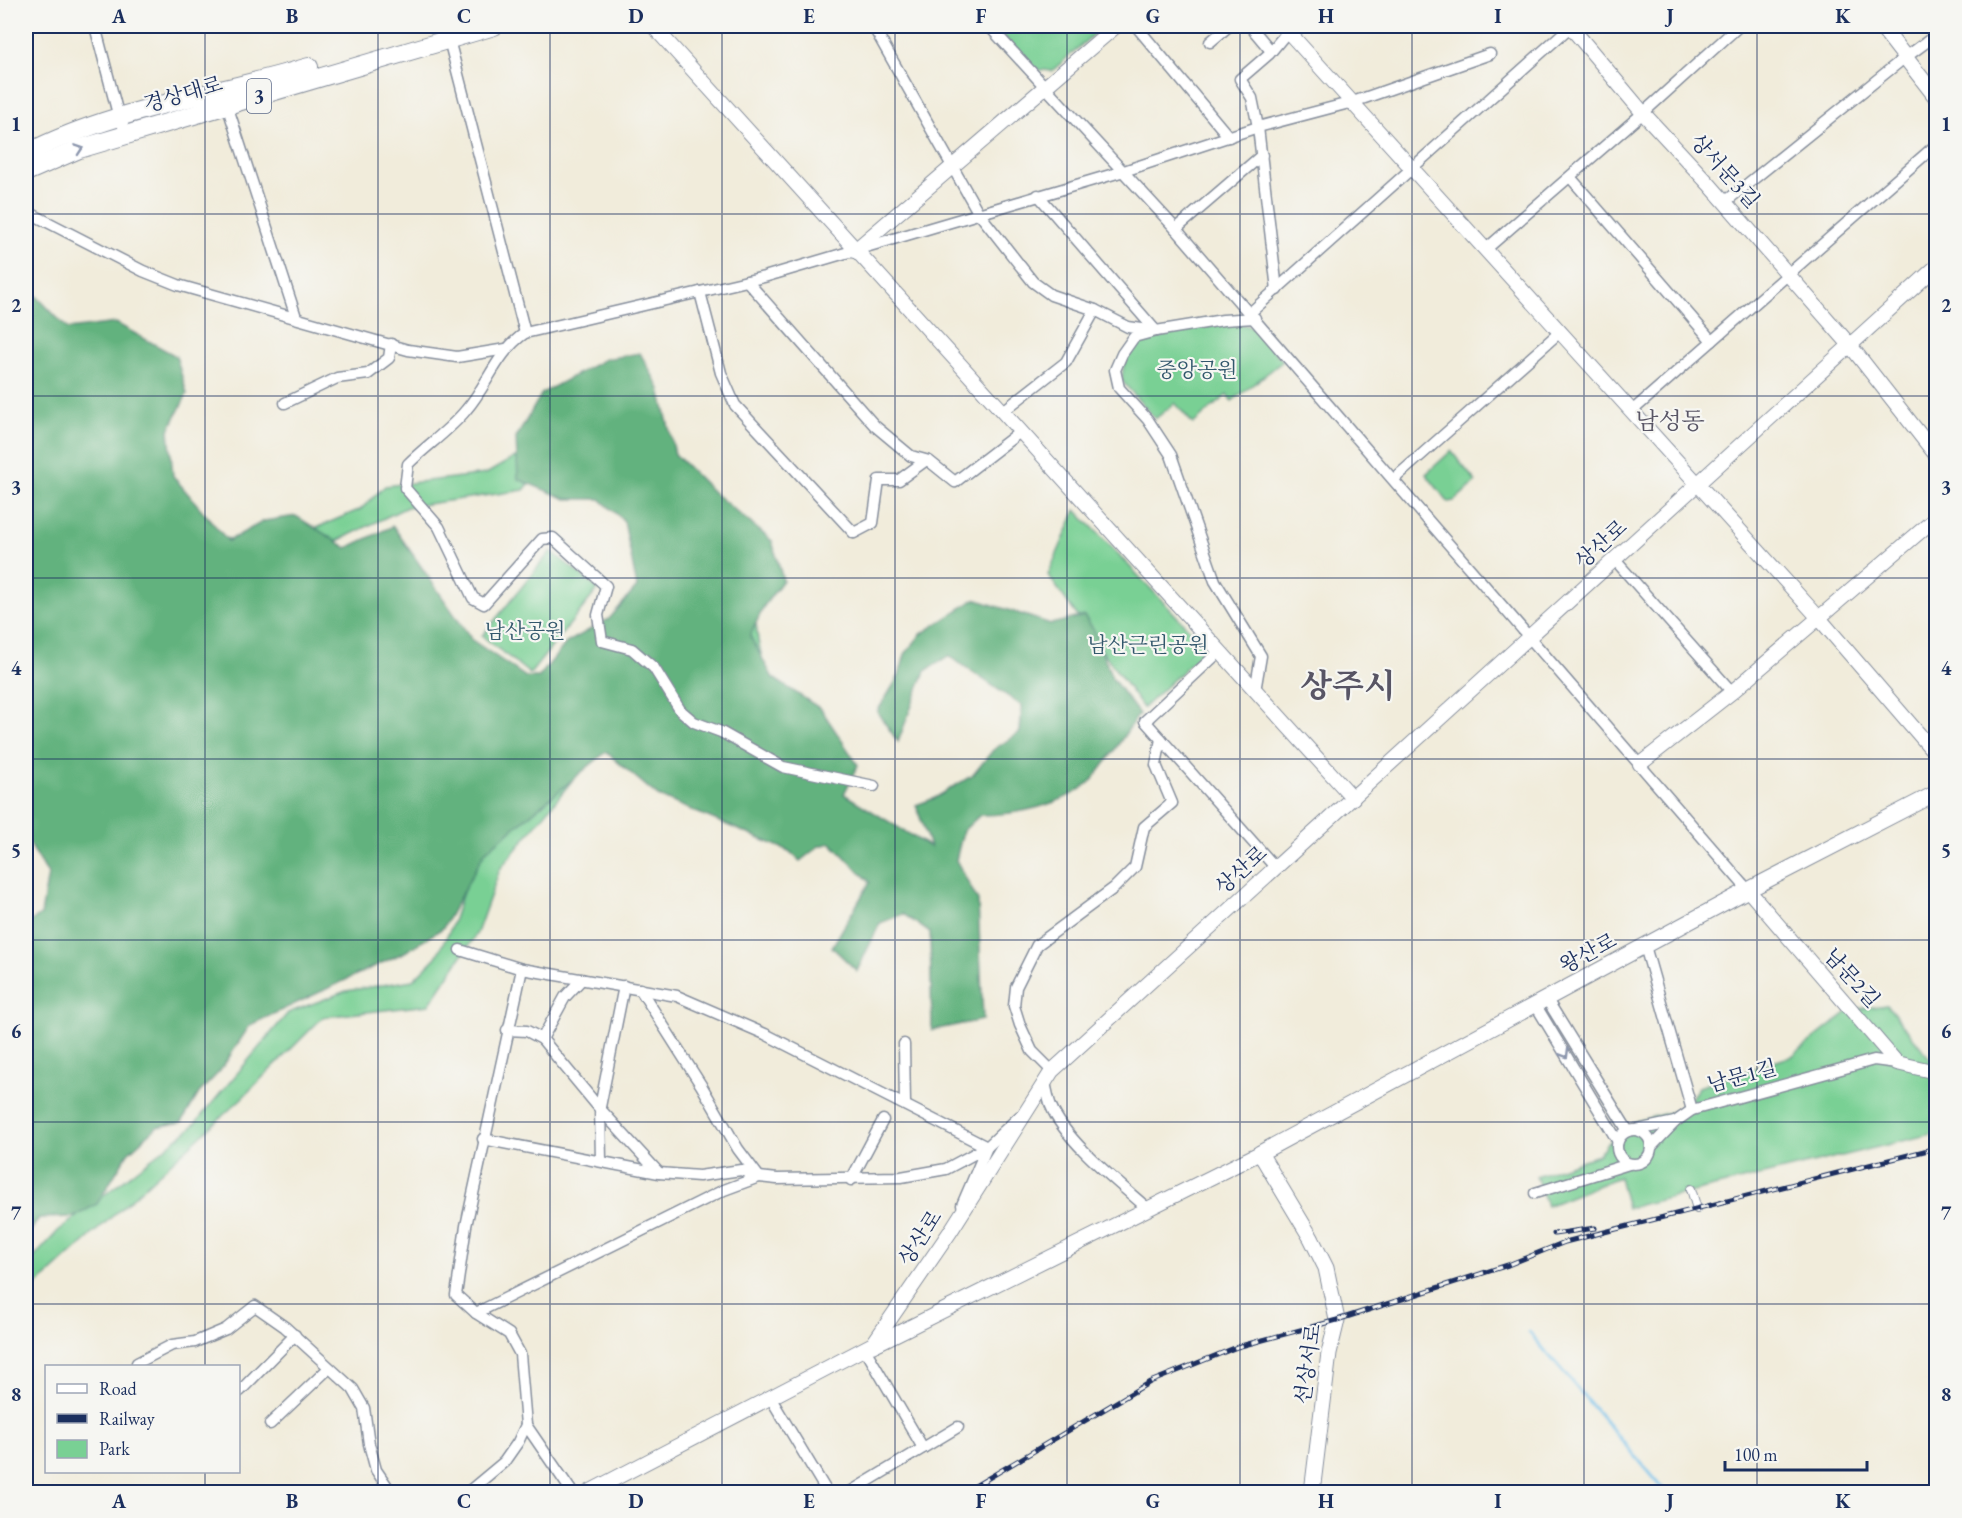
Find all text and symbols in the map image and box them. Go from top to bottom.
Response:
text: A [111,3,127,29]
text: B [286,3,298,29]
text: C [457,3,471,29]
text: D [628,3,644,29]
text: E [803,3,815,29]
text: F [976,3,987,29]
text: G [1146,3,1160,29]
text: H [1318,3,1334,29]
text: I [1494,3,1502,29]
text: J [1664,3,1674,29]
text: K [1835,3,1851,29]
street label: 경상대로 [140,69,226,118]
road number: 3 [247,79,271,113]
text: 1 [11,111,21,137]
text: 1 [1941,111,1951,137]
street label: 상서문3길 [1685,128,1766,214]
one-way arrow [73,144,84,157]
text: 2 [11,292,22,318]
text: 2 [1941,292,1952,318]
park label: 중앙공원 [1156,356,1238,383]
district label: 남성동 [1635,405,1705,436]
text: 3 [11,474,21,500]
text: 3 [1941,474,1951,500]
street label: 상산로 [1569,513,1632,574]
park label: 남산공원 [484,617,566,644]
park label: 남산근린공원 [1087,631,1209,658]
text: 4 [11,655,22,681]
text: 4 [1941,655,1952,681]
district label: 상주시 [1300,664,1396,707]
text: 5 [11,837,21,863]
text: 5 [1941,837,1951,863]
street label: 상산로 [1209,839,1272,900]
street label: 왕산로 [1555,926,1621,979]
street label: 남문2길 [1819,942,1886,1013]
text: 6 [11,1018,22,1044]
text: 6 [1941,1018,1952,1044]
one-way arrow [1558,1048,1570,1058]
street label: 남문1길 [1704,1053,1780,1098]
text: 7 [11,1200,22,1226]
text: 7 [1941,1200,1952,1226]
street label: 상산로 [892,1205,947,1271]
street label: 선상서로 [1288,1322,1327,1406]
legend [45,1365,240,1473]
text: Road [99,1377,138,1400]
text: 8 [11,1381,21,1407]
text: 8 [1941,1381,1951,1407]
text: Railway [99,1407,155,1430]
scale bar [1725,1434,1868,1472]
text: Park [99,1437,130,1460]
text: 100 m [1734,1443,1778,1466]
text: A [111,1488,127,1514]
text: B [286,1488,298,1514]
text: C [457,1488,471,1514]
text: D [628,1488,644,1514]
text: E [803,1488,815,1514]
text: F [976,1488,987,1514]
text: G [1146,1488,1160,1514]
text: H [1318,1488,1334,1514]
text: I [1494,1488,1502,1514]
text: J [1664,1488,1674,1514]
text: K [1835,1488,1851,1514]

